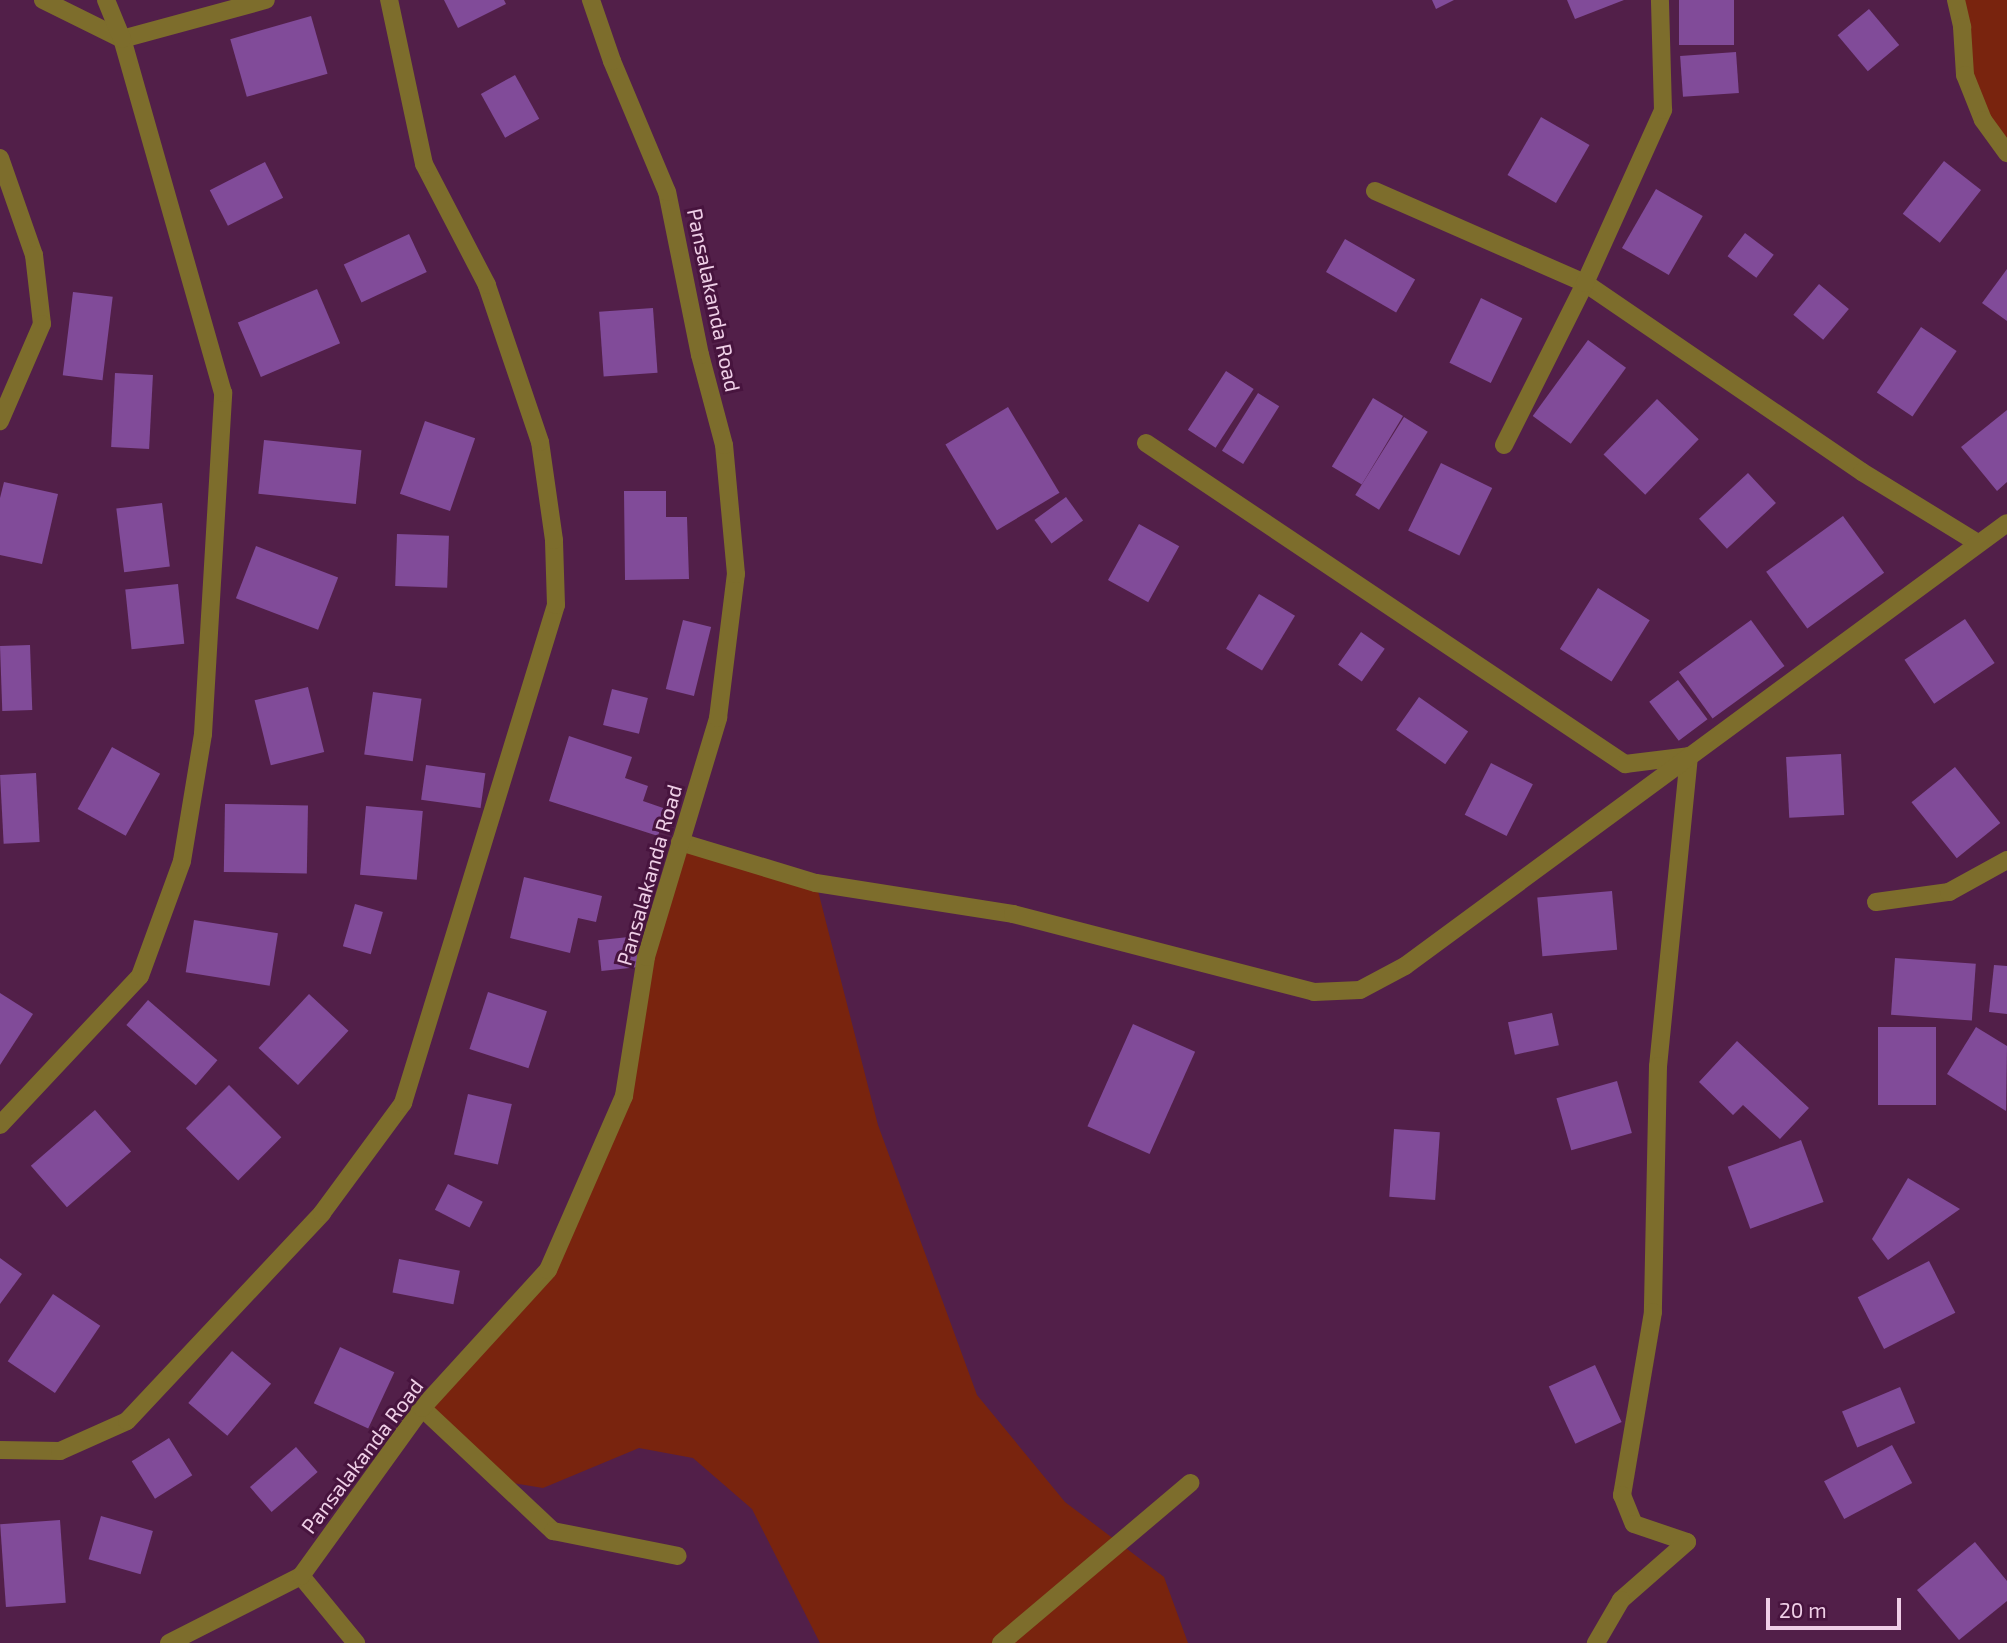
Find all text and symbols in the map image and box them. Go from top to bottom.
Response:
street label: Pansalakanda Road [682,206,746,394]
street label: Pansalakanda Road [611,782,687,968]
street label: Pansalakanda Road [296,1374,428,1538]
scale bar [1769,1584,1904,1628]
text: 20 m [1779,1597,1827,1622]

